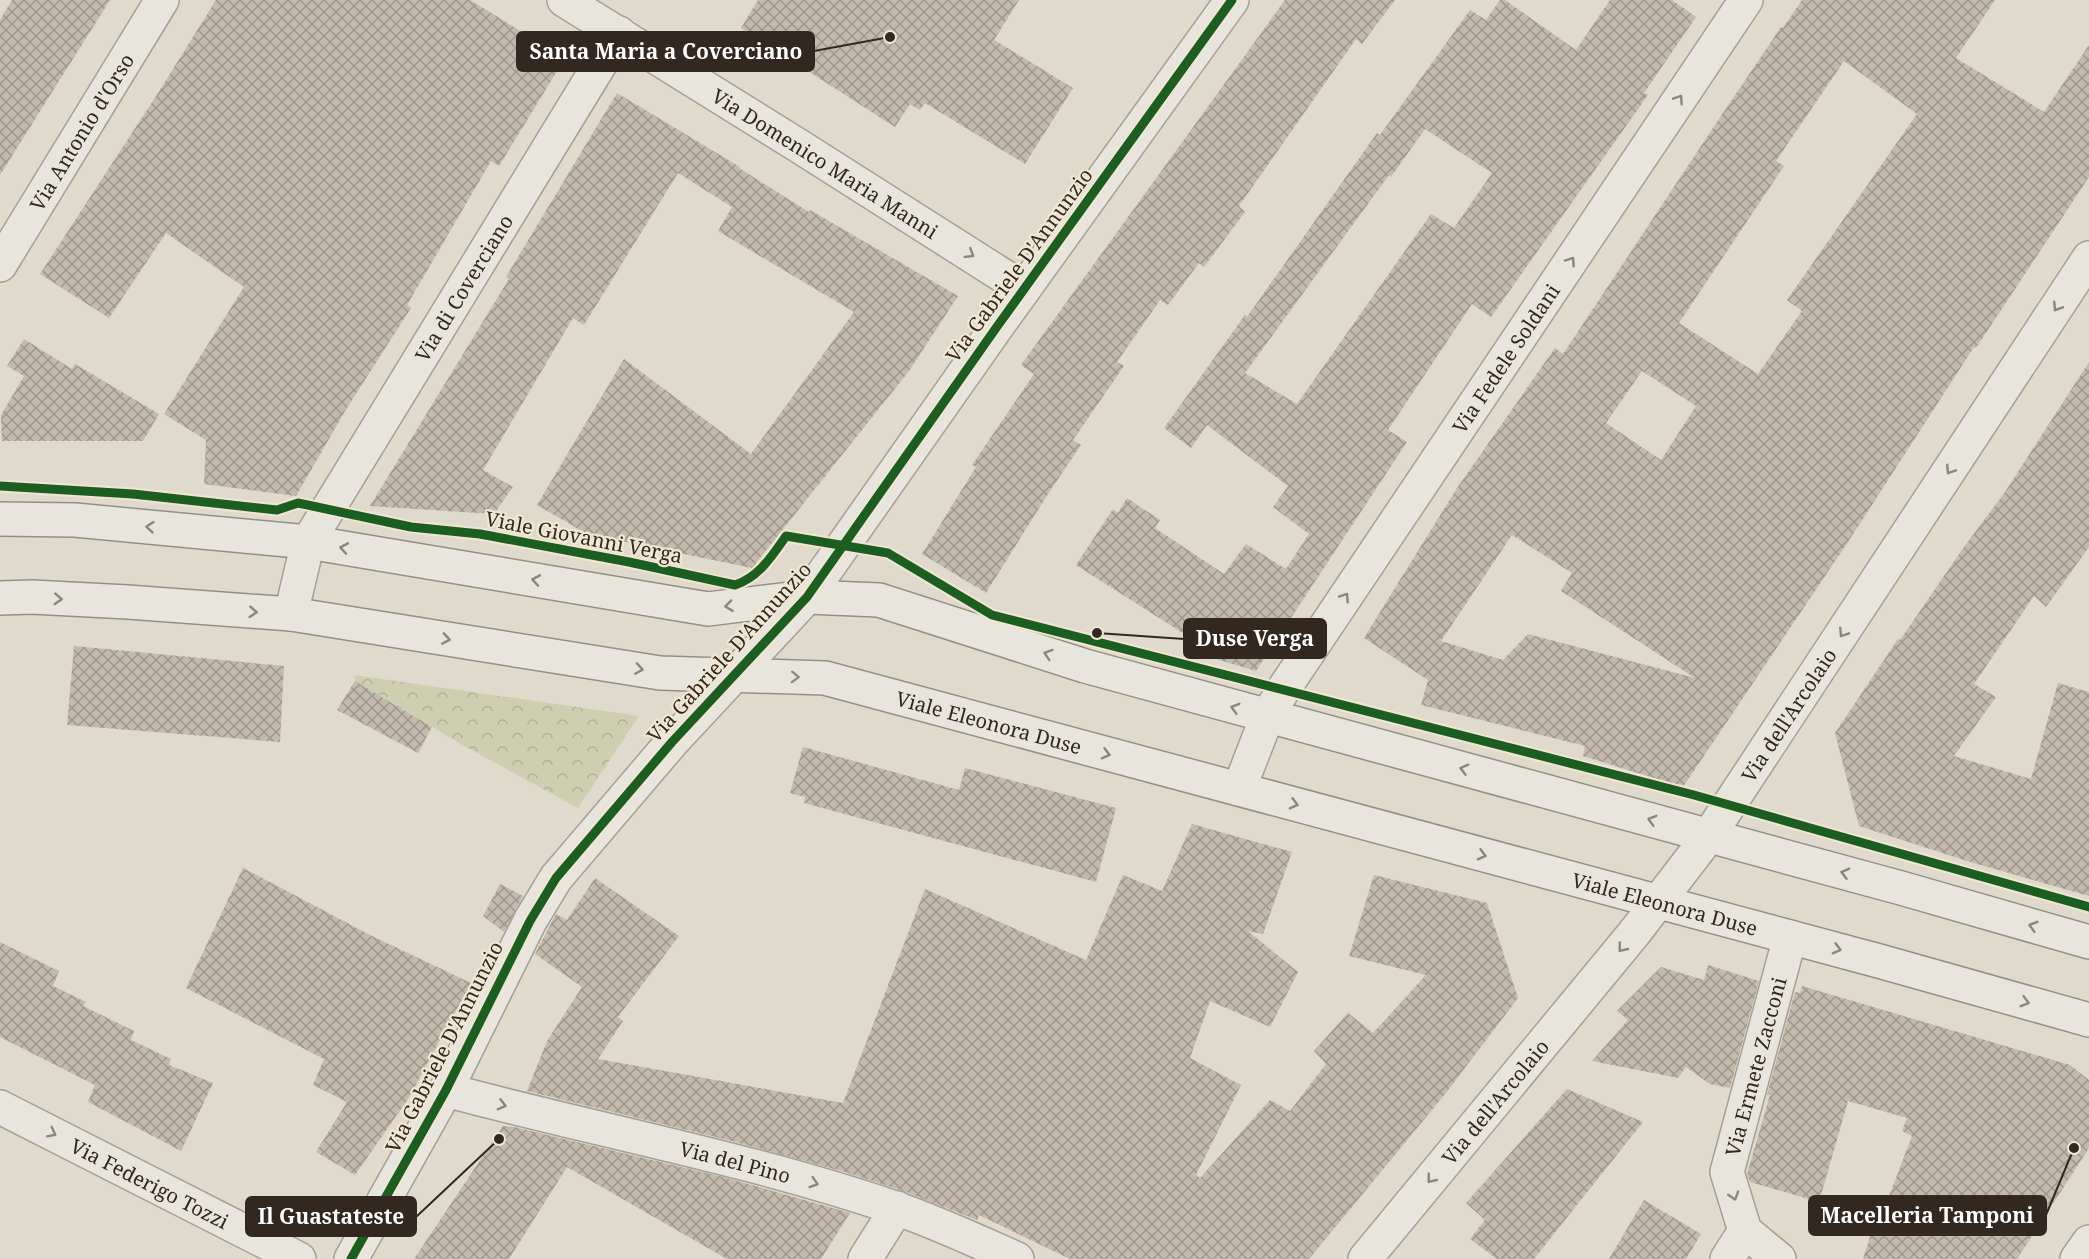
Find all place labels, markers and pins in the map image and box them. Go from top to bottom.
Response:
callout: Santa Maria a Coverciano [517,32,814,71]
callout: Duse Verga [1184,619,1326,658]
callout: Macelleria Tamponi [1809,1196,2046,1235]
callout: Il Guastateste [246,1197,416,1236]

